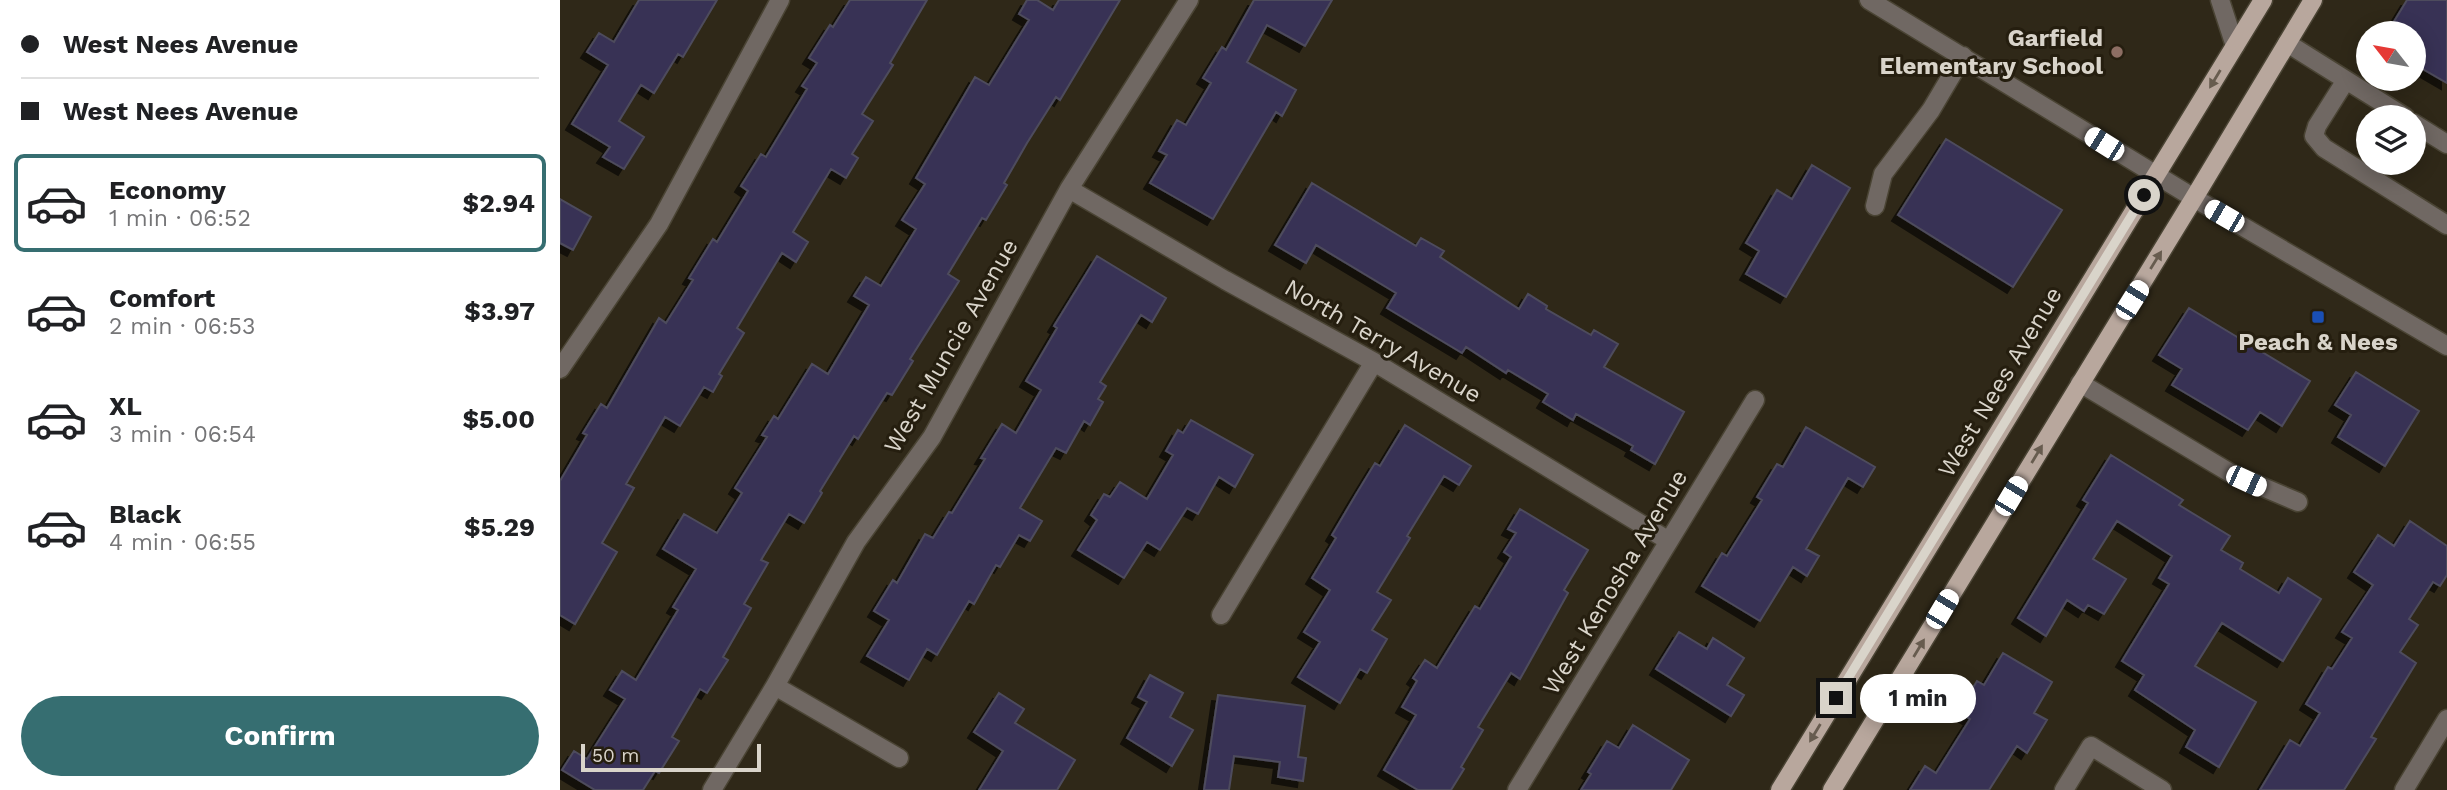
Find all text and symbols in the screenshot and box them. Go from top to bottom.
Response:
north arrow [2356,21,2426,91]
map controls [2356,21,2426,175]
place label: Garfield Elementary School [1879,24,2103,80]
text: West Nees Avenue [63,29,298,59]
marker: Garfield Elementary School [2109,44,2125,60]
one-way arrow [2209,70,2221,89]
text: West Nees Avenue [63,96,298,126]
button: layers [2356,105,2426,175]
car [2081,124,2128,164]
icon: car [25,172,88,235]
text: Economy [109,175,226,205]
route start [2128,179,2160,211]
text: $2.94 [462,188,535,218]
car [2201,196,2248,236]
text: 1 min · 06:52 [109,205,251,232]
street label: West Muncie Avenue [878,234,1024,458]
one-way arrow [2150,250,2163,270]
street label: North Terry Avenue [1280,273,1486,409]
car [2112,277,2153,323]
icon: car [25,280,88,343]
street label: West Nees Avenue [1932,282,2068,482]
text: Comfort [109,283,215,313]
text: $3.97 [464,296,535,326]
marker: Peach & Nees [2310,309,2326,325]
text: 2 min · 06:53 [109,313,255,340]
place label: Peach & Nees [2238,328,2398,356]
icon: car [25,388,88,451]
text: XL [109,391,142,421]
text: $5.00 [462,404,535,434]
text: 3 min · 06:54 [109,421,256,448]
one-way arrow [2030,444,2043,463]
car [2223,463,2270,499]
street label: West Kenosha Avenue [1537,464,1693,700]
car [1992,473,2031,519]
icon: car [25,496,88,559]
text: Black [109,499,181,529]
text: $5.29 [464,512,535,542]
text: 4 min · 06:55 [109,529,256,556]
car [1923,586,1962,632]
one-way arrow [1912,638,1925,657]
callout: 1 min [1860,674,1976,722]
route end [1820,682,1852,714]
text: 1 min [1888,685,1948,712]
button: Confirm [21,696,539,776]
one-way arrow [1808,723,1821,742]
scale bar [581,741,761,773]
text: 50 m [592,744,639,767]

